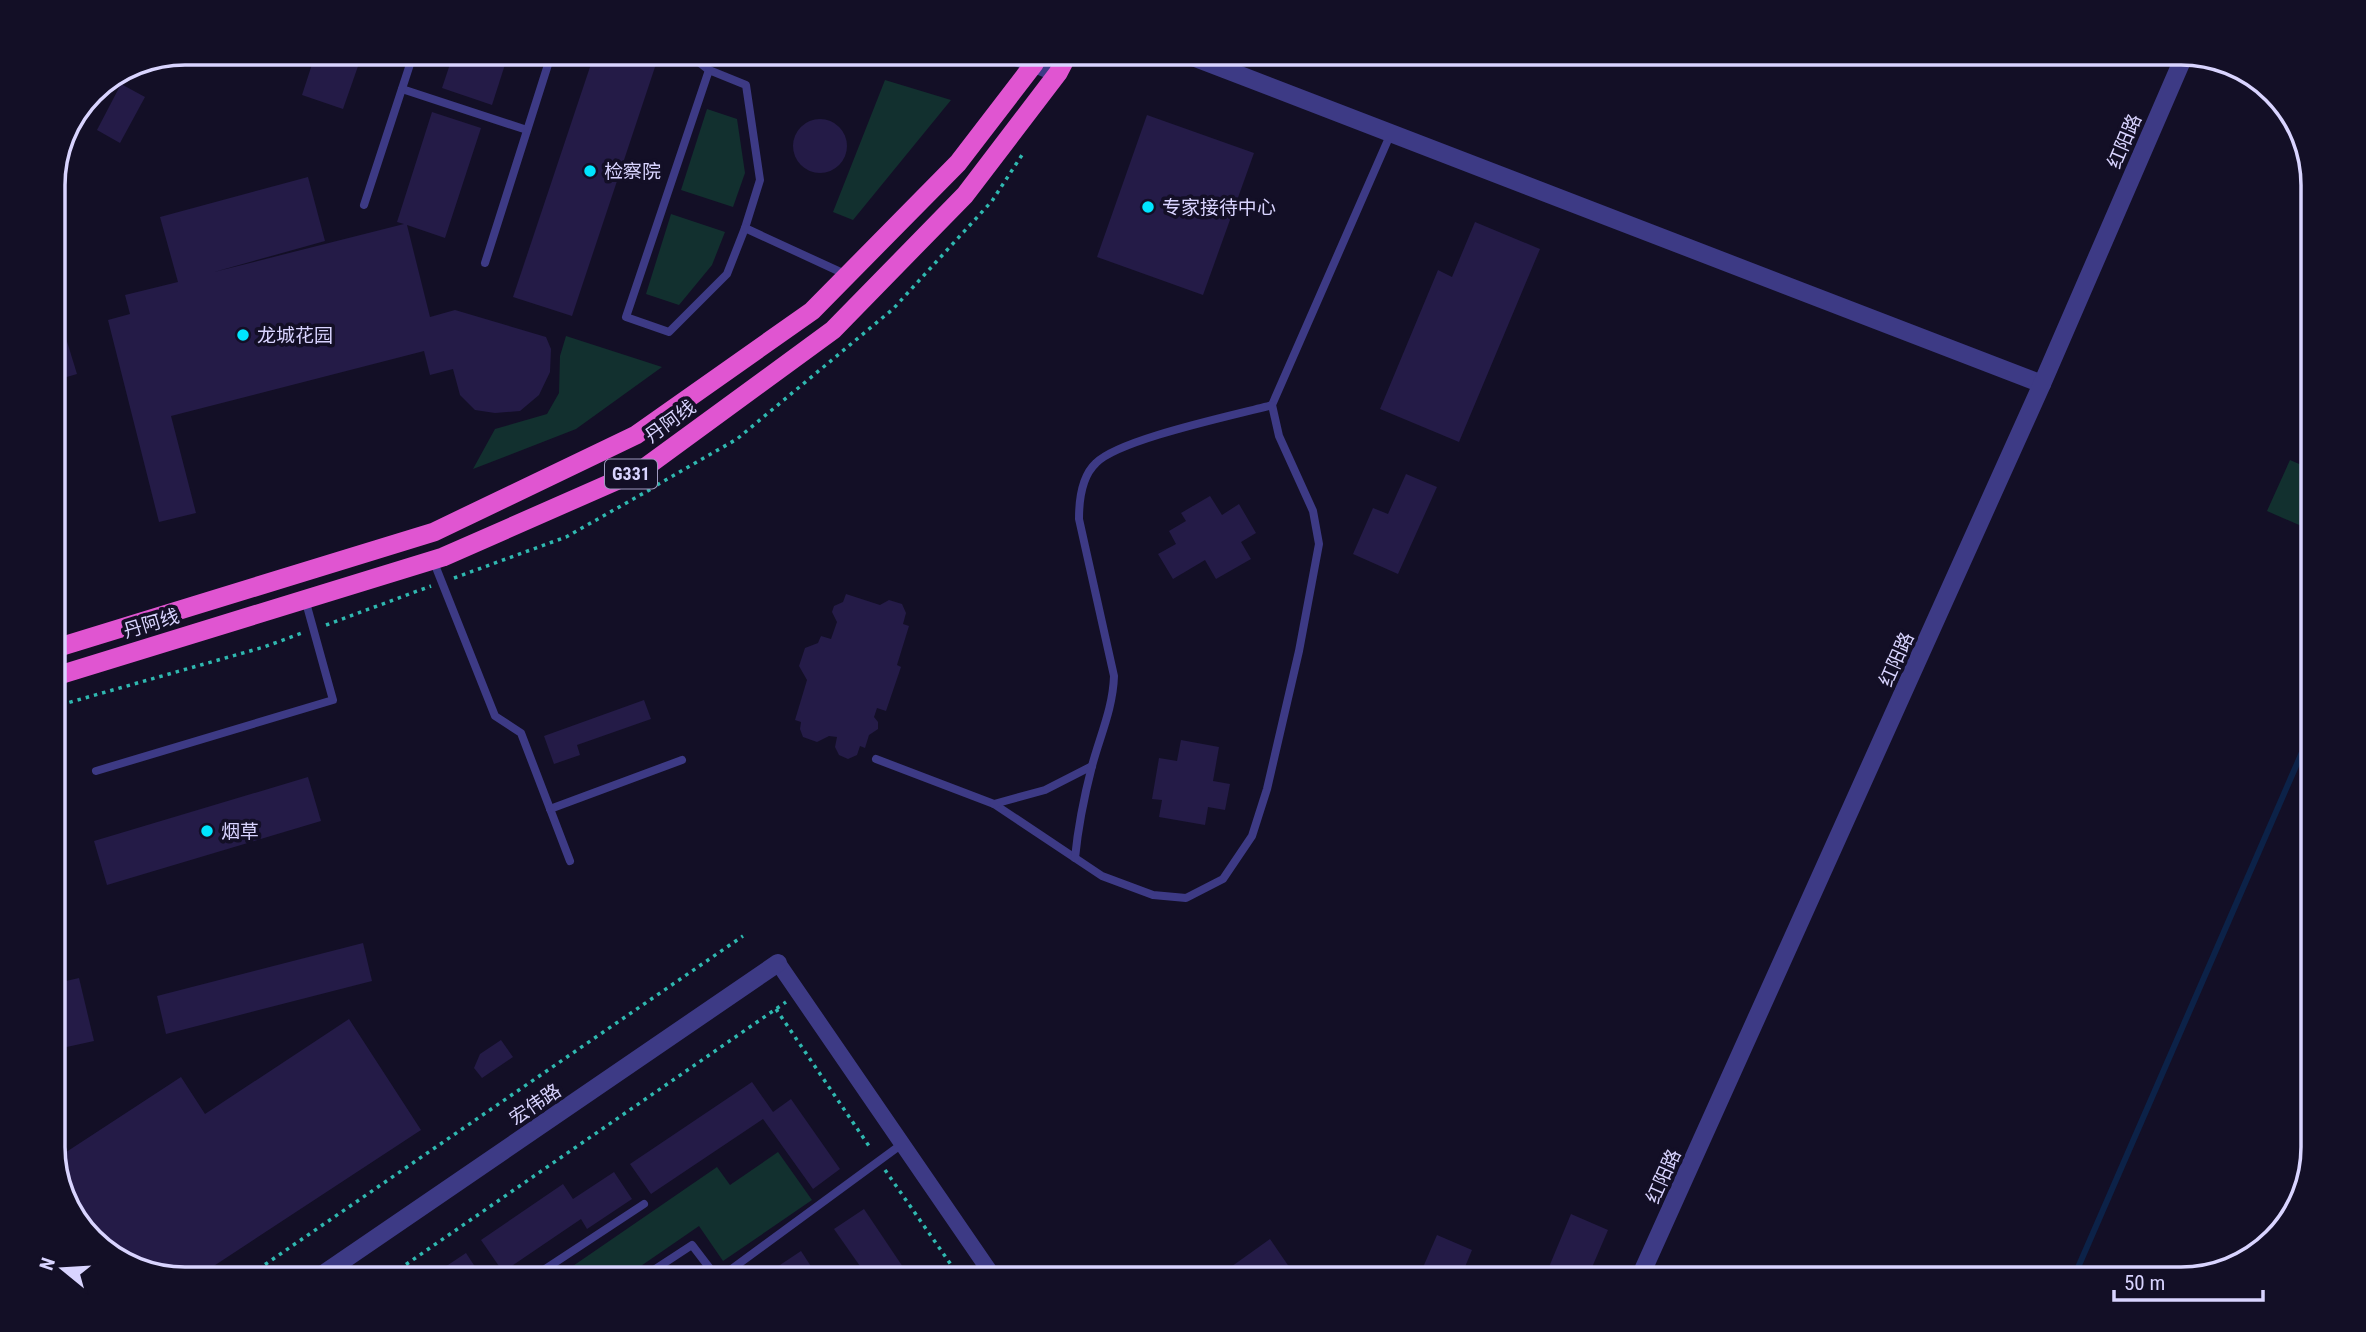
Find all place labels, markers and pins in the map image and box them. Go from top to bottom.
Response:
place label: 检察院 [604,160,661,183]
marker: 检察院 [582,163,598,179]
place label: 专家接待中心 [1162,196,1276,219]
marker: 专家接待中心 [1140,199,1156,215]
place label: 龙城花园 [257,324,333,347]
marker: 龙城花园 [235,327,251,343]
place label: 烟草 [221,820,259,843]
marker: 烟草 [199,823,215,839]

